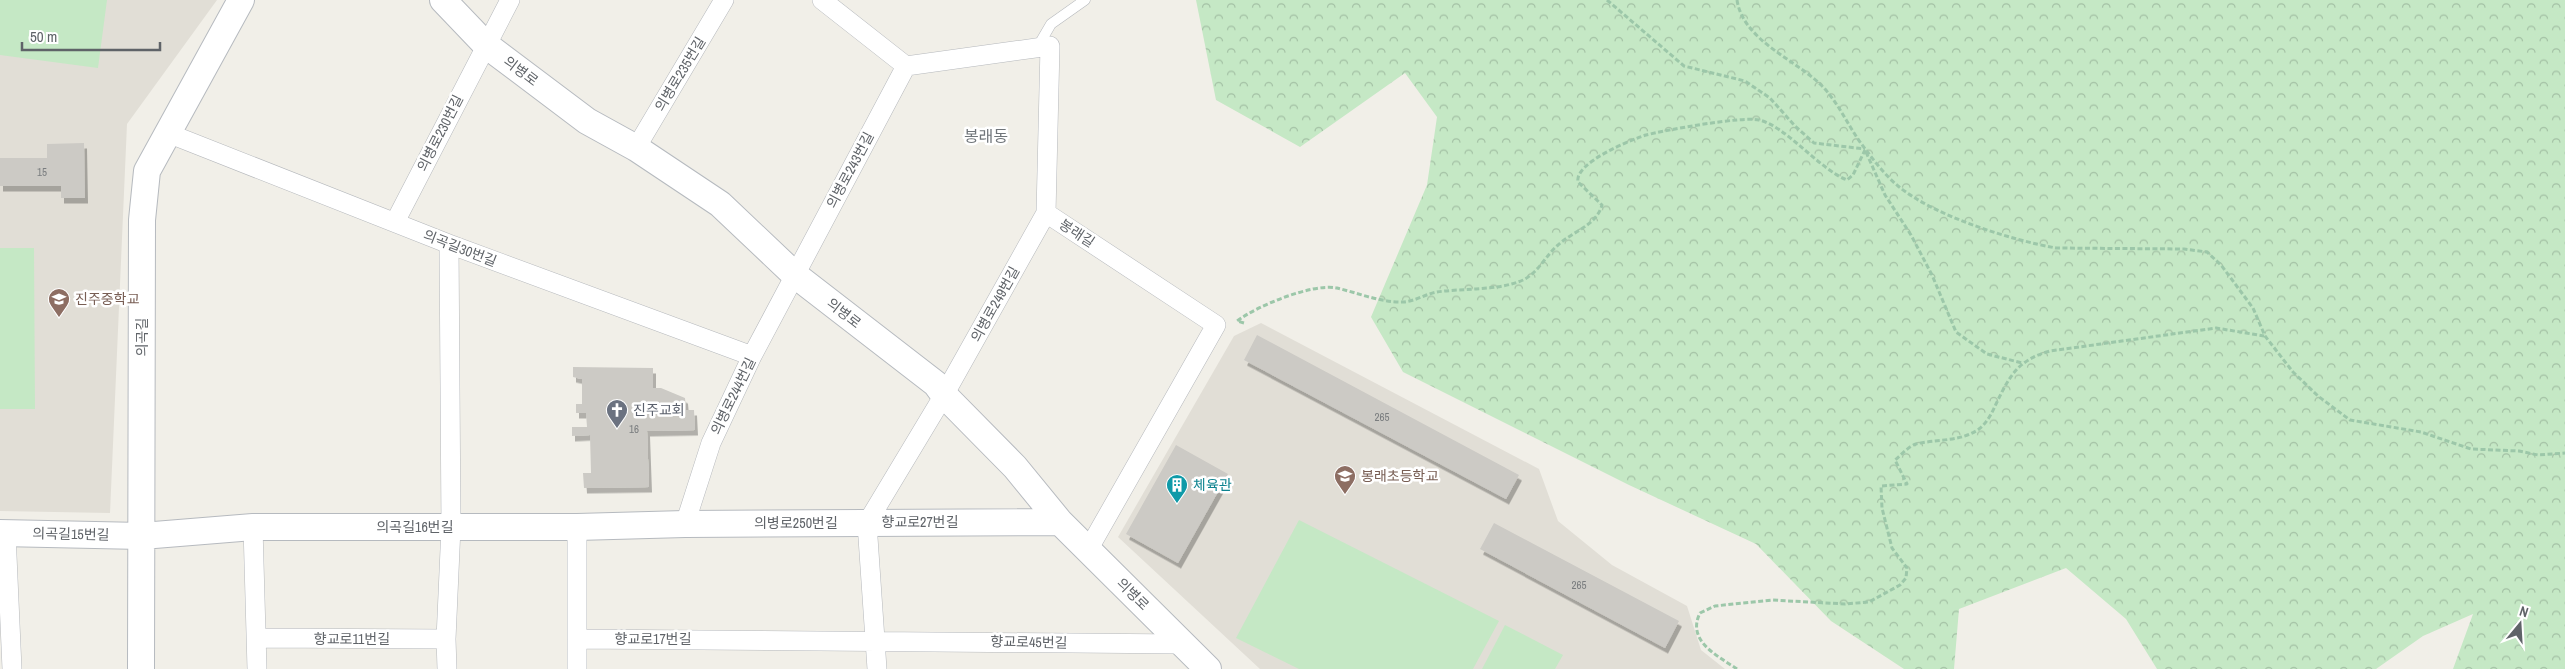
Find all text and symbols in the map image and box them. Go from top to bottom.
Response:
scale bar [22,20,160,52]
text: 50 m [30,26,57,47]
street label: 의병로235번길 [651,34,709,114]
street label: 의병로 [500,52,542,90]
street label: 의병로230번길 [413,92,467,174]
district label: 봉래동 [964,125,1008,147]
street label: 의병로243번길 [822,129,878,211]
house number: 15 [37,165,47,179]
street label: 봉래길 [1056,215,1098,251]
street label: 의곡길30번길 [421,226,499,270]
street label: 의병로249번길 [967,263,1023,345]
school or university icon: 진주중학교 [47,287,71,318]
place label: 진주중학교 [75,290,140,308]
street label: 의병로 [823,294,865,332]
street label: 의곡길 [133,318,151,356]
street label: 의병로244번길 [707,355,759,437]
church icon: 진주교회 [605,398,629,429]
place label: 진주교회 [633,401,685,419]
house number: 265 [1374,410,1390,424]
house number: 16 [629,422,639,436]
school or university icon: 봉래초등학교 [1333,464,1357,495]
place label: 봉래초등학교 [1361,467,1438,485]
building icon: 체육관 [1165,473,1189,504]
place label: 체육관 [1193,476,1232,494]
street label: 향교로27번길 [881,513,959,531]
street label: 의병로250번길 [754,514,838,532]
street label: 의곡길16번길 [376,518,454,536]
street label: 의곡길15번길 [32,524,110,544]
street label: 의병로 [1113,574,1153,614]
house number: 265 [1571,578,1587,592]
north arrow [2495,599,2545,649]
text: N [2517,602,2531,621]
street label: 향교로11번길 [314,630,390,648]
street label: 향교로17번길 [614,630,692,648]
street label: 향교로45번길 [990,632,1068,652]

